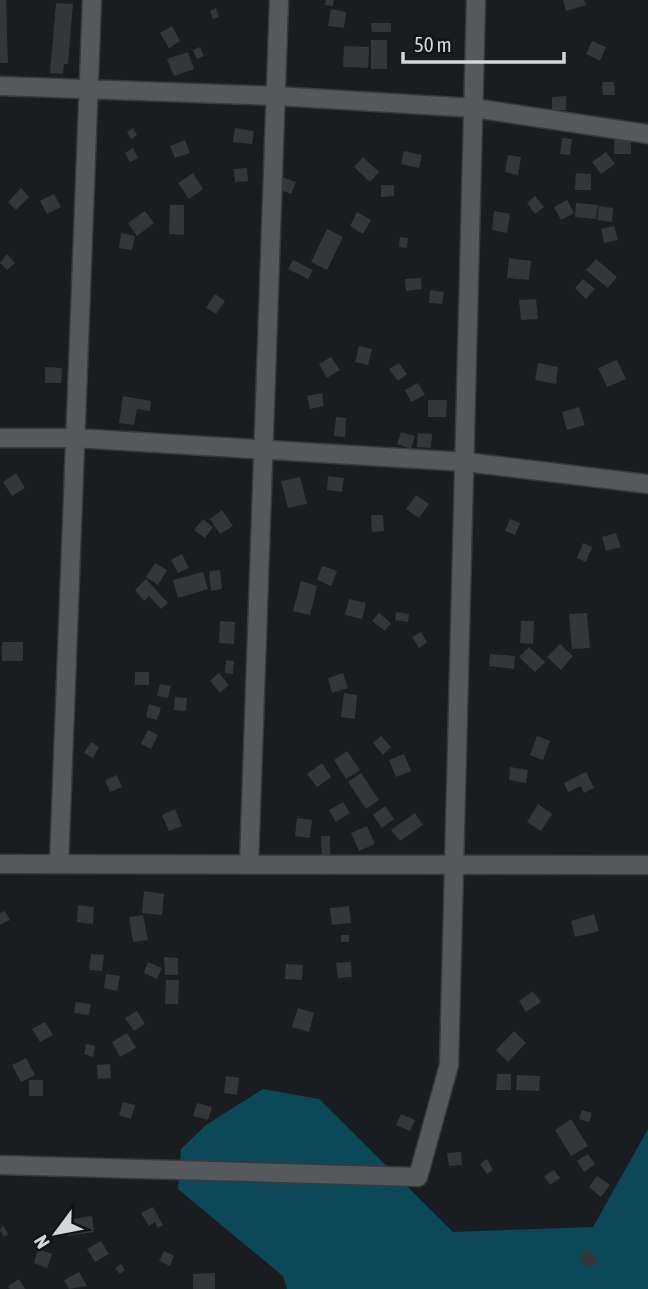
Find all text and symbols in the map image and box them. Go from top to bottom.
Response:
scale bar [403,21,564,65]
text: 50 m [414,32,452,56]
north arrow [21,1198,91,1268]
text: N [29,1231,54,1253]

